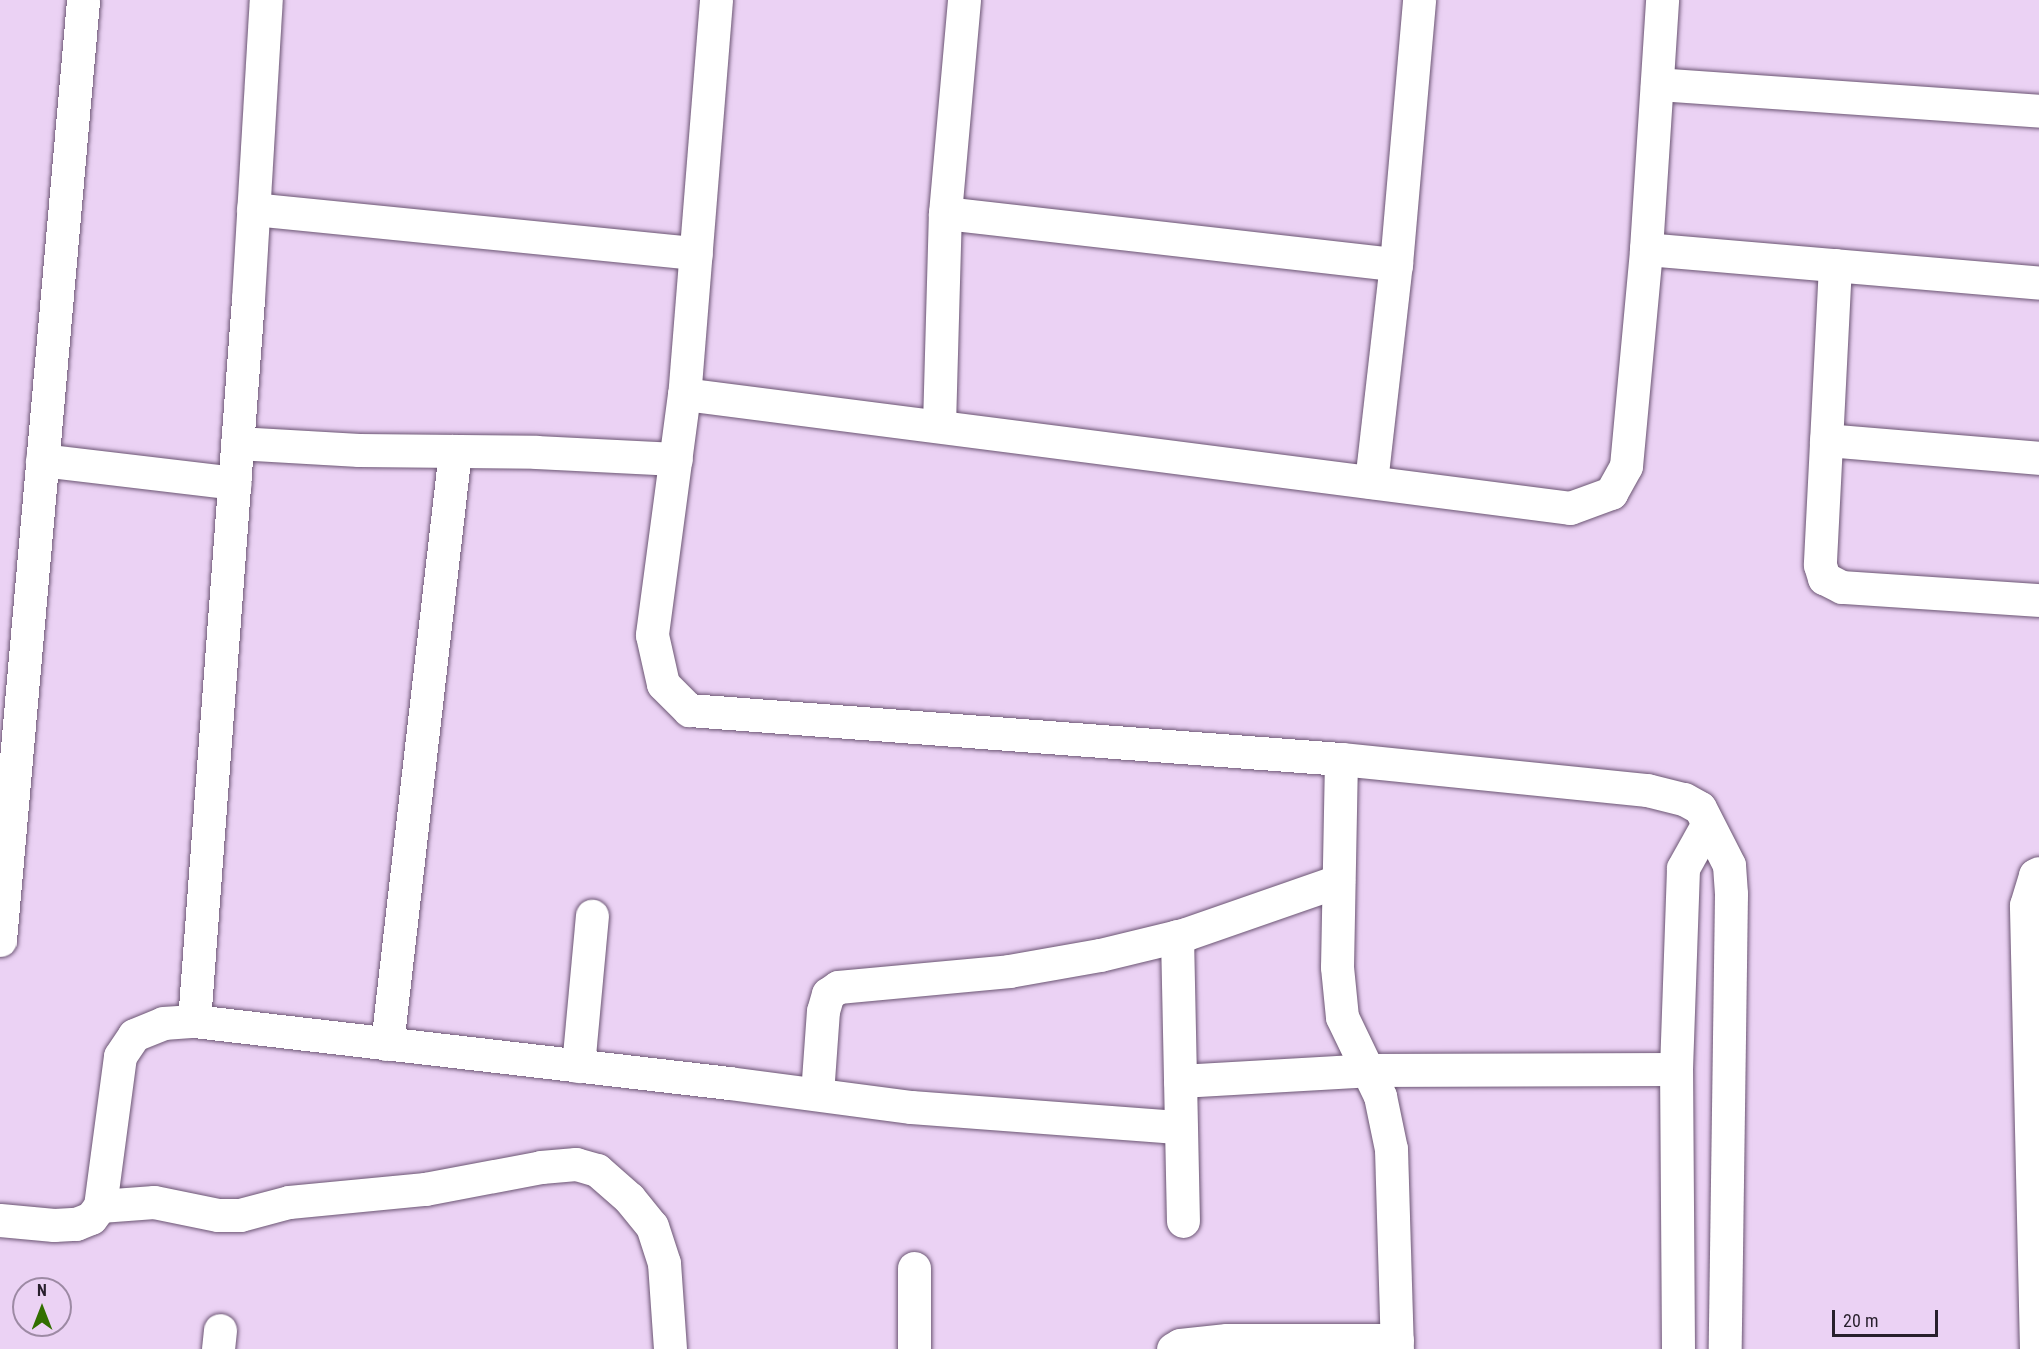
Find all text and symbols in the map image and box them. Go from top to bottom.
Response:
north arrow [12,1277,72,1337]
text: N [37,1281,47,1300]
scale bar [1835,1298,1942,1336]
text: 20 m [1843,1310,1878,1331]

